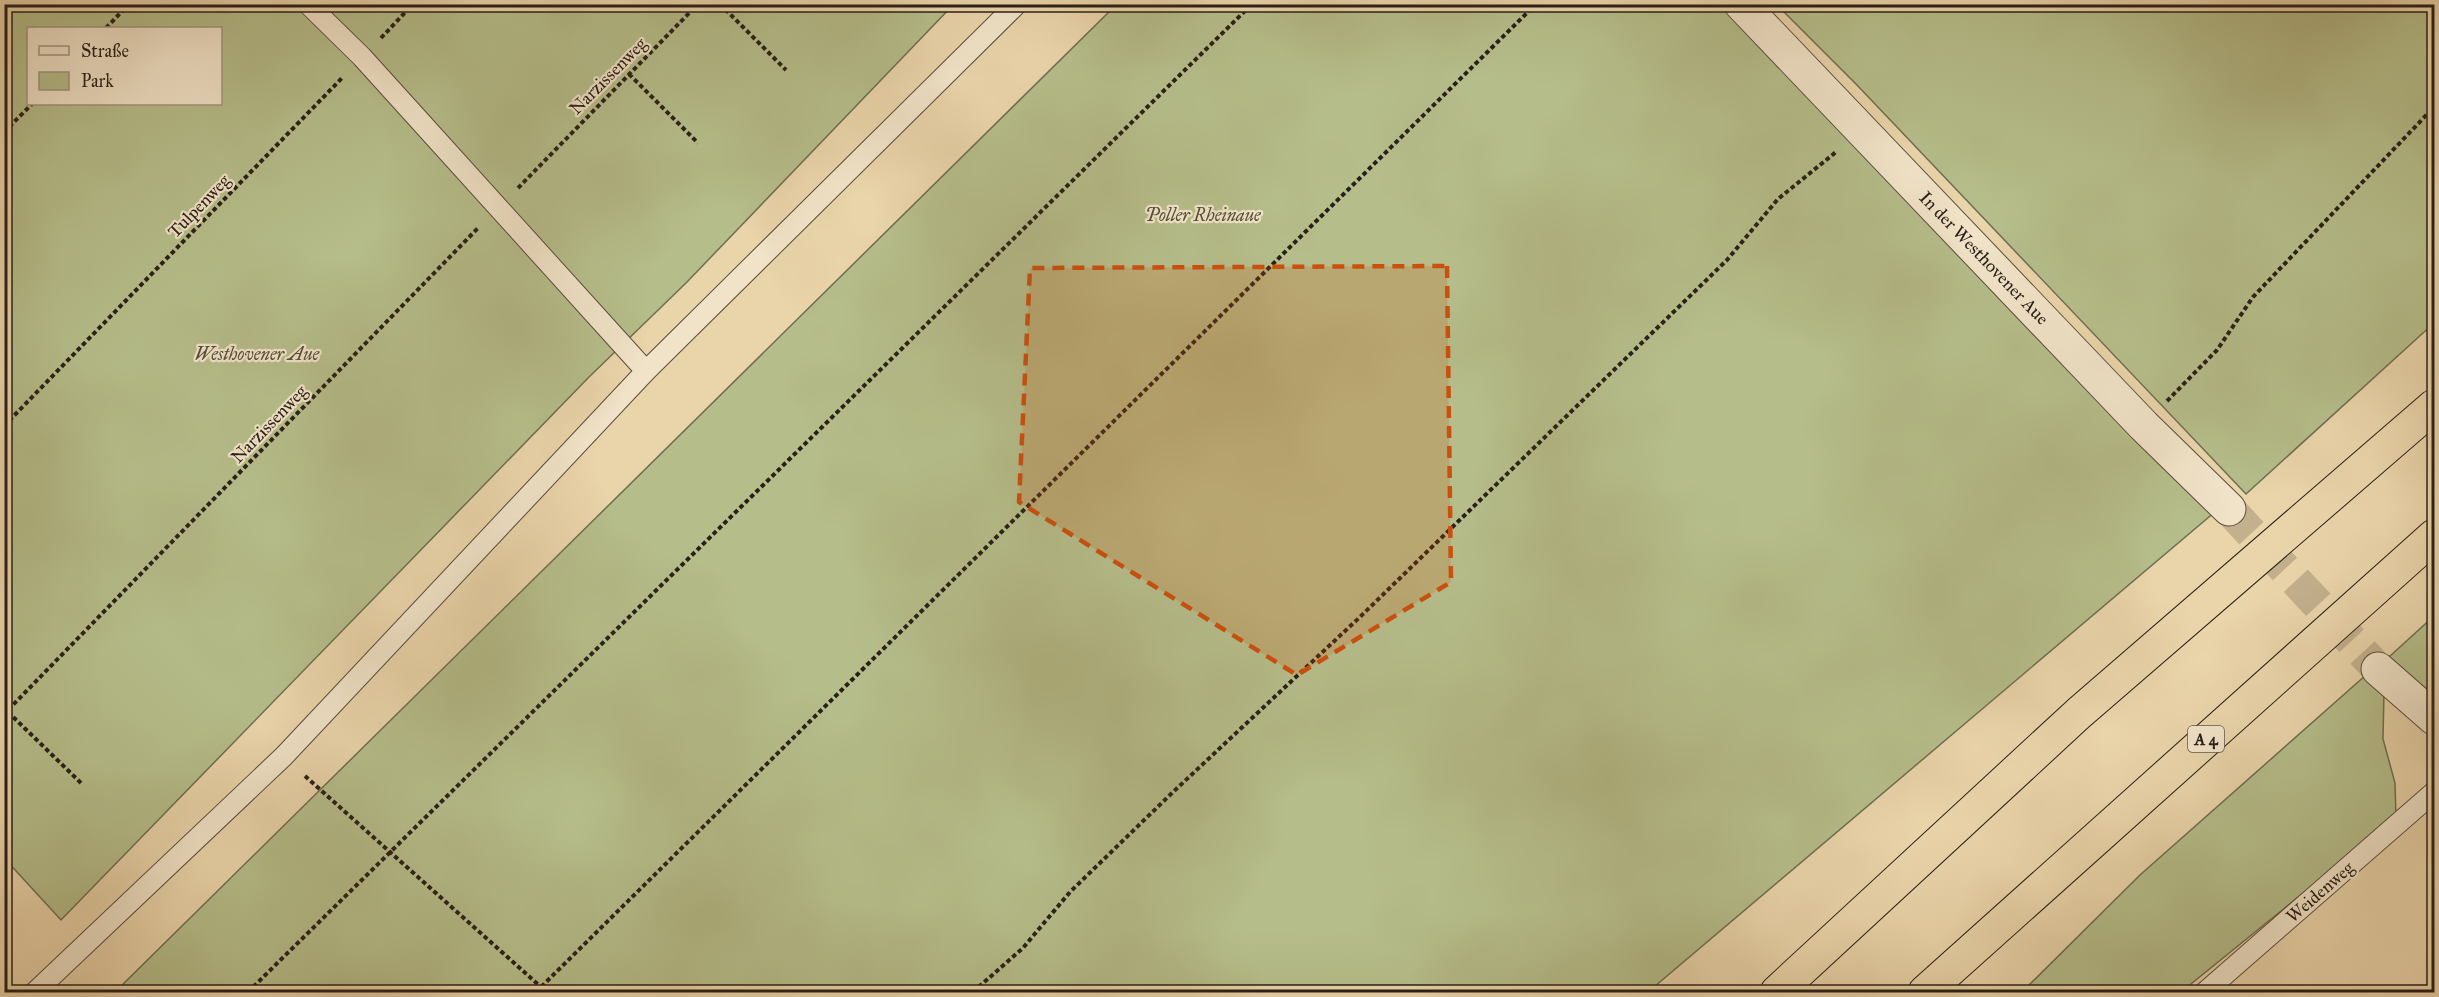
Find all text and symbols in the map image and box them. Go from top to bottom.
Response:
legend [27,27,222,105]
street label: Narzissenweg [565,32,652,120]
text: Straße [81,40,129,62]
text: Park [81,70,114,92]
street label: Tulpenweg [163,169,236,243]
street label: In der Westhovener Aue [1915,187,2053,329]
park label: Poller Rheinaue [1145,204,1262,226]
park label: Westhovener Aue [195,343,321,365]
street label: Narzissenweg [226,380,313,468]
road number: A 4 [2188,726,2224,752]
street label: Weidenweg [2282,856,2359,928]

